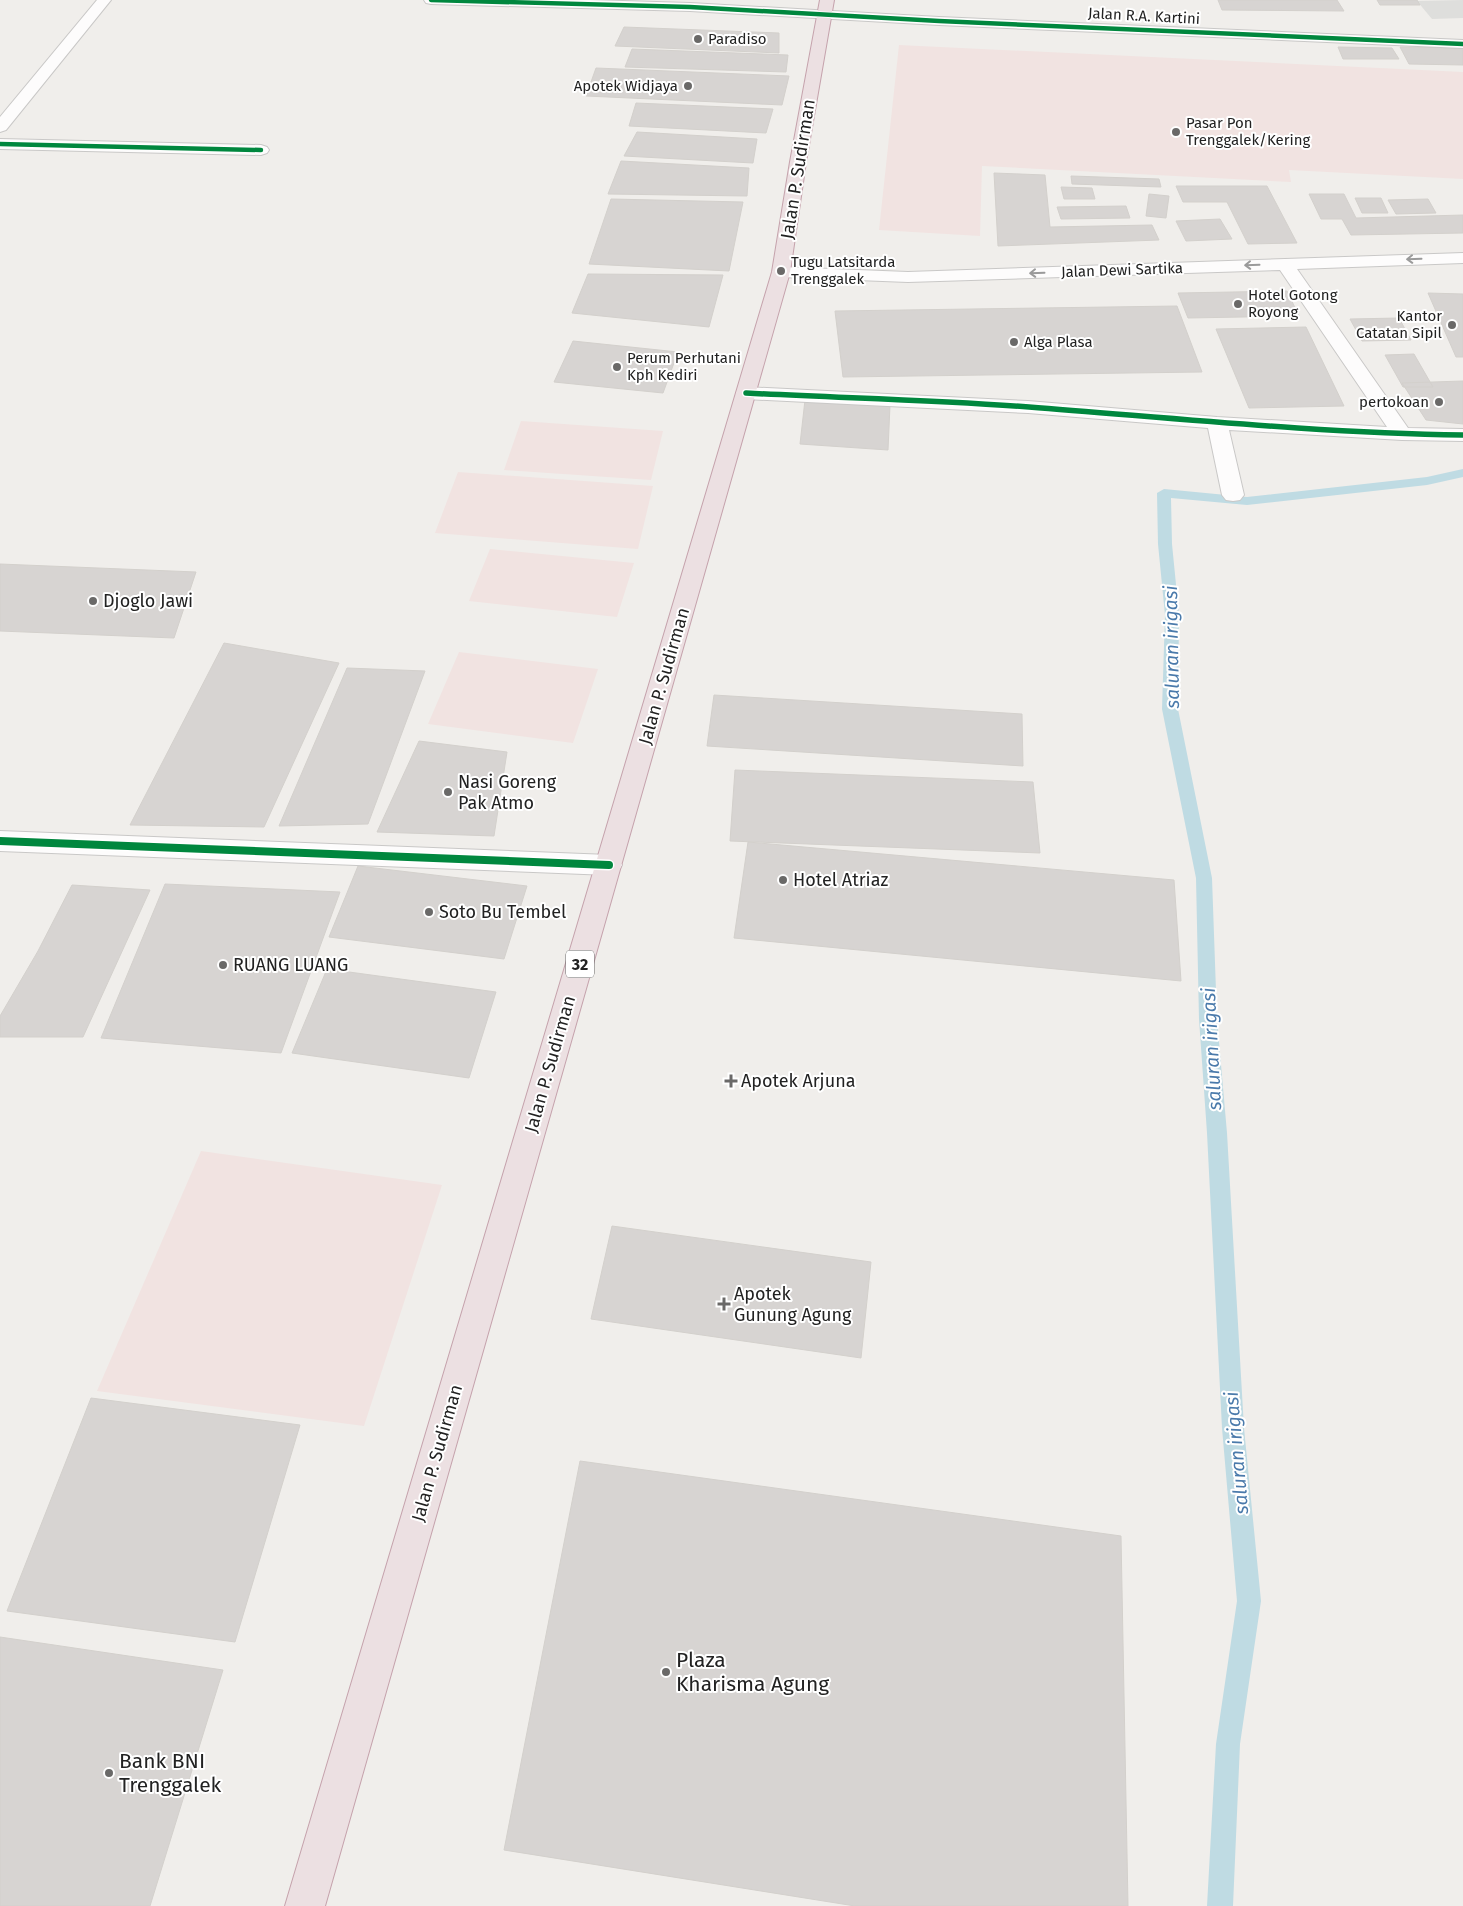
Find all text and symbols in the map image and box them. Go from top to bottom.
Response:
street label: Jalan R.A. Kartini [1088,4,1200,28]
place label: Paradiso [708,30,766,48]
marker: Paradiso [692,33,704,45]
place label: Apotek Widjaya [574,77,678,95]
marker: Apotek Widjaya [682,80,694,92]
street label: Jalan P. Sudirman [776,97,820,241]
place label: Pasar Pon Trenggalek/Kering [1186,114,1311,149]
marker: Pasar Pon Trenggalek/Kering [1170,126,1182,138]
place label: Tugu Latsitarda Trenggalek [791,253,895,288]
one-way arrow [1407,255,1423,264]
street label: Jalan Dewi Sartika [1061,259,1183,281]
one-way arrow [1244,260,1260,270]
marker: Tugu Latsitarda Trenggalek [775,265,787,277]
one-way arrow [1029,268,1046,278]
place label: Hotel Gotong Royong [1248,286,1338,321]
marker: Hotel Gotong Royong [1232,298,1244,310]
place label: Kantor Catatan Sipil [1356,307,1443,342]
marker: Kantor Catatan Sipil [1446,319,1458,331]
place label: Alga Plasa [1024,333,1093,351]
marker: Alga Plasa [1008,336,1020,348]
place label: Perum Perhutani Kph Kediri [627,349,741,384]
marker: Perum Perhutani Kph Kediri [611,361,623,373]
place label: pertokoan [1359,393,1429,411]
marker: pertokoan [1433,396,1445,408]
water label: saluran irigasi [1159,585,1184,710]
place label: Djoglo Jawi [103,590,193,612]
marker: Djoglo Jawi [87,595,99,607]
street label: Jalan P. Sudirman [634,605,694,747]
place label: Nasi Goreng Pak Atmo [458,771,557,814]
marker: Nasi Goreng Pak Atmo [442,786,454,798]
place label: Hotel Atriaz [793,869,888,891]
marker: Hotel Atriaz [777,874,789,886]
place label: Soto Bu Tembel [439,901,566,923]
marker: Soto Bu Tembel [423,906,435,918]
road number: 32 [566,951,594,978]
place label: RUANG LUANG [233,954,348,976]
marker: RUANG LUANG [217,959,229,971]
water label: saluran irigasi [1197,986,1226,1112]
street label: Jalan P. Sudirman [520,993,580,1135]
place label: Apotek Arjuna [741,1070,855,1092]
marker: Apotek Arjuna [725,1075,737,1087]
place label: Apotek Gunung Agung [734,1283,852,1326]
marker: Apotek Gunung Agung [718,1298,730,1310]
street label: Jalan P. Sudirman [407,1382,467,1524]
water label: saluran irigasi [1220,1390,1253,1516]
place label: Plaza Kharisma Agung [676,1647,829,1697]
marker: Plaza Kharisma Agung [660,1666,672,1678]
place label: Bank BNI Trenggalek [119,1748,222,1798]
marker: Bank BNI Trenggalek [103,1767,115,1779]

